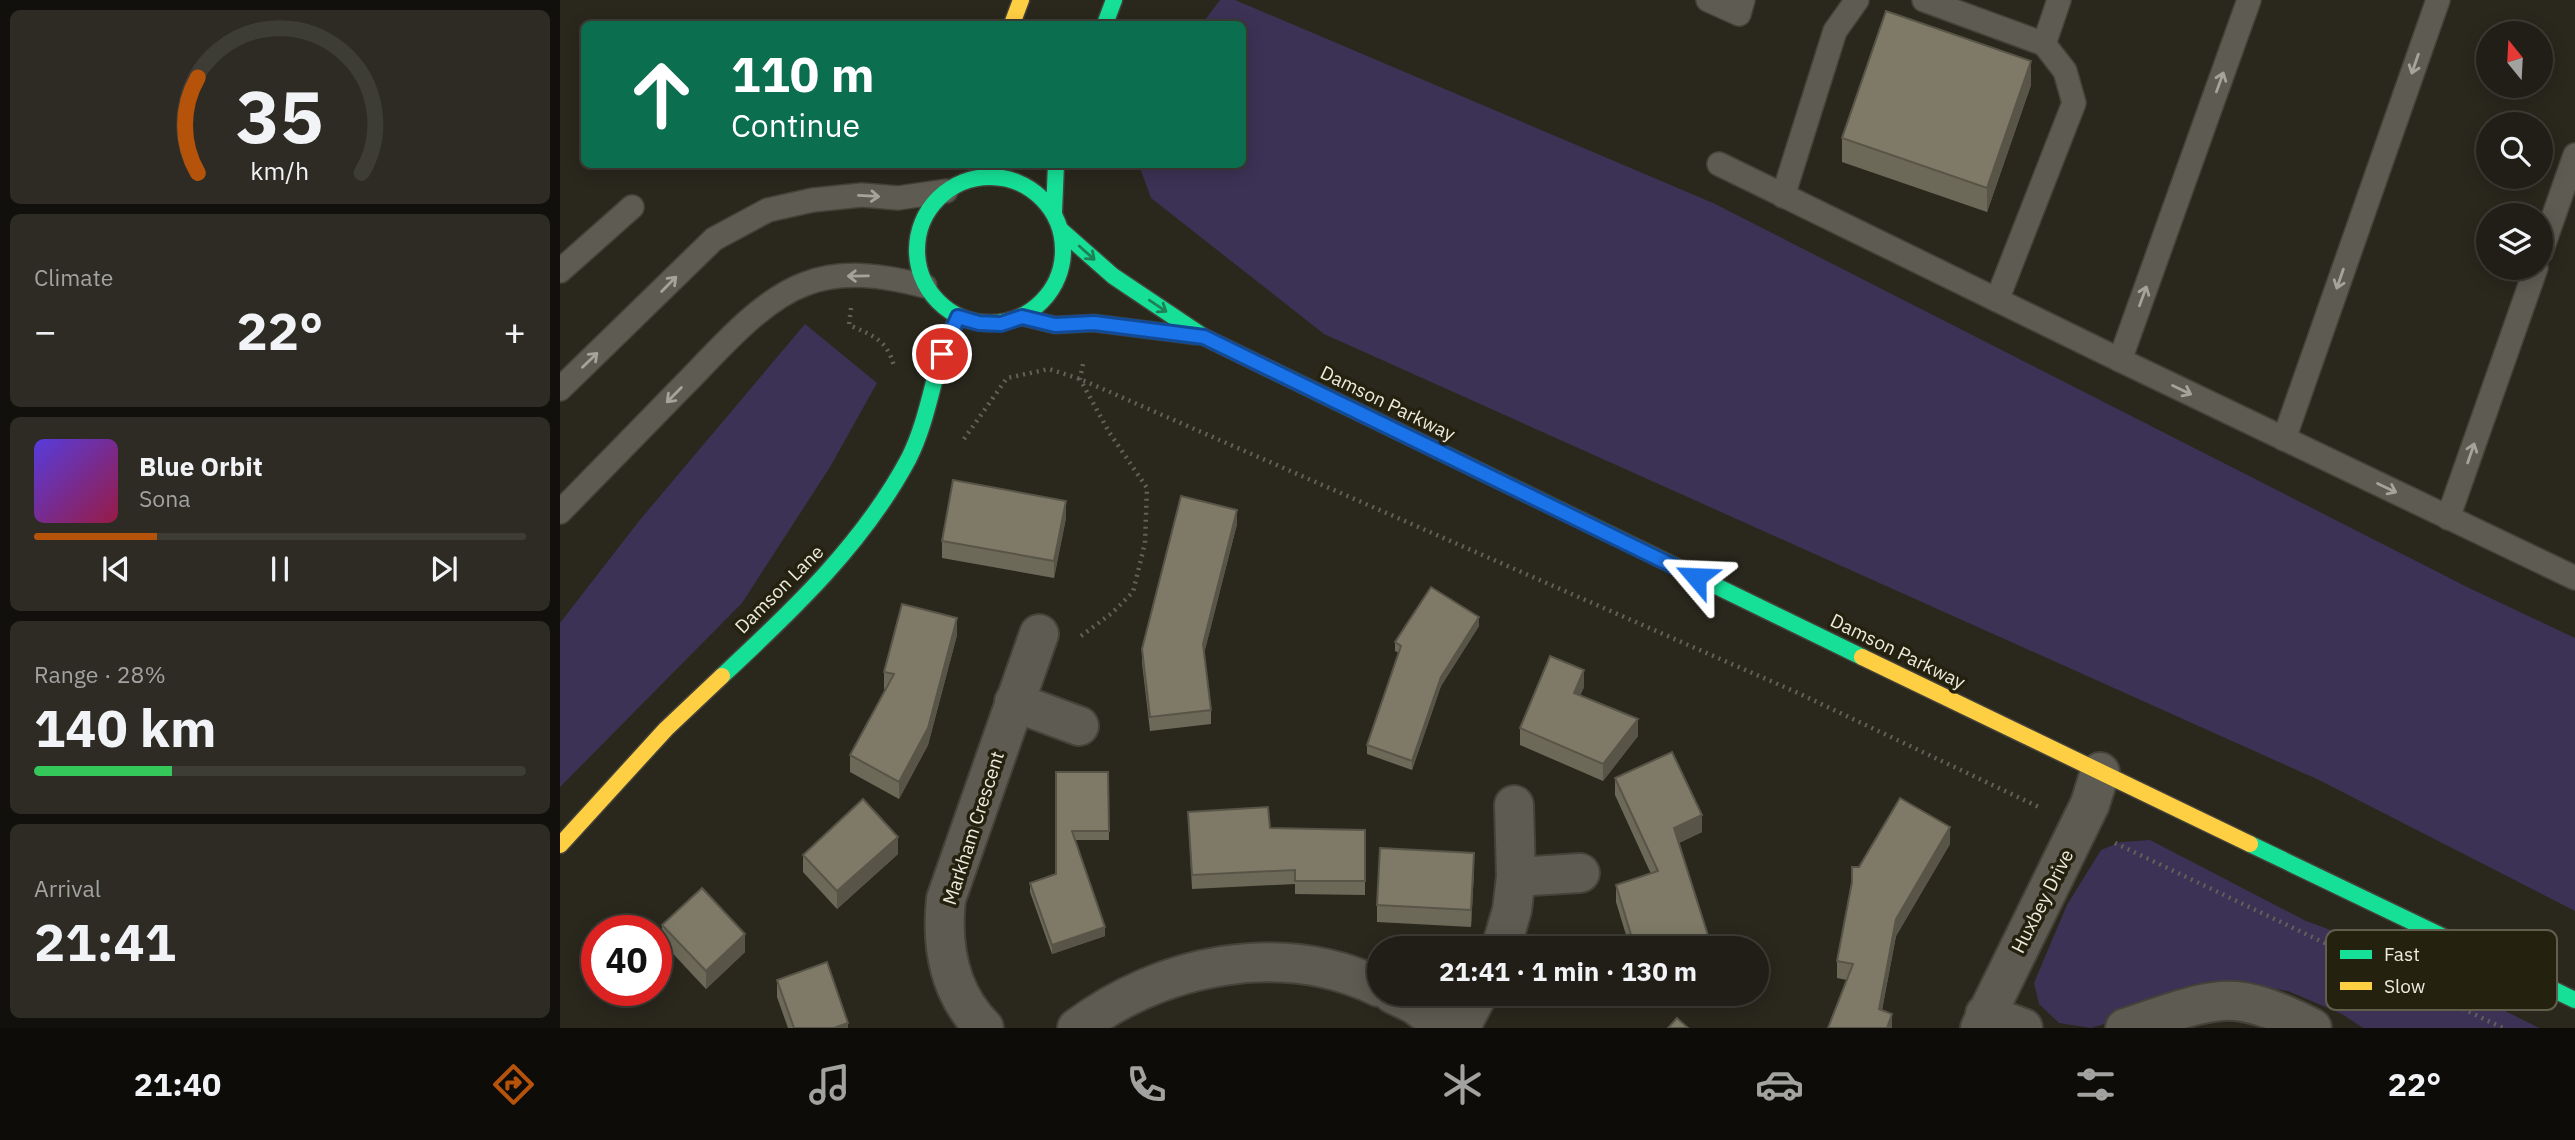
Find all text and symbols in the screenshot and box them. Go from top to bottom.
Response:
north arrow [2476,21,2553,98]
map controls [2476,21,2553,280]
text: 110 m [731,42,875,105]
icon: ahead [616,49,707,140]
one-way arrow [2408,53,2420,75]
text: 35 [236,68,324,163]
one-way arrow [2215,71,2227,93]
text: Continue [731,104,860,146]
button: search [2476,112,2553,189]
text: km/h [251,154,309,187]
one-way arrow [857,190,880,203]
button: layers [2476,203,2553,280]
one-way arrow [1078,245,1096,261]
text: Climate [34,262,113,292]
one-way arrow [2333,268,2345,290]
one-way arrow [847,269,870,283]
one-way arrow [660,275,677,292]
one-way arrow [2138,285,2150,307]
text: 22° [237,297,323,364]
one-way arrow [1148,299,1168,313]
text: − [34,306,57,355]
text: + [503,306,526,355]
pin [912,324,972,384]
icon: arrive [923,335,961,373]
one-way arrow [581,352,599,368]
street label: Damson Parkway [1317,360,1460,446]
one-way arrow [2171,383,2192,397]
one-way arrow [666,387,683,404]
one-way arrow [2466,443,2478,465]
text: Blue Orbit [139,449,263,483]
one-way arrow [2376,482,2397,495]
text: Sona [139,483,191,513]
street label: Damson Lane [730,540,828,638]
position arrow [1659,540,1733,614]
icon: previous [97,550,135,588]
icon: pause [261,550,299,588]
icon: next [425,550,463,588]
street label: Damson Parkway [1827,608,1970,694]
text: Range · 28% [34,659,166,689]
text: 140 km [34,694,216,761]
street label: Markham Crescent [937,748,1009,908]
street label: Huxbey Drive [2006,845,2078,957]
text: Arrival [34,873,101,903]
text: 21:41 [34,908,176,975]
speed limit sign: 40 [581,915,672,1006]
legend [2326,930,2557,1010]
text: Fast [2384,942,2420,966]
text: 21:41 · 1 min · 130 m [1439,954,1697,988]
text: Slow [2384,974,2425,998]
icon: directions [489,1060,538,1109]
icon: music [805,1060,854,1109]
icon: phone [1122,1060,1171,1109]
icon: climate [1438,1060,1487,1109]
icon: car [1755,1060,1804,1109]
icon: filters [2071,1060,2120,1109]
text: 21:40 [134,1063,221,1105]
text: 22° [2388,1063,2441,1105]

